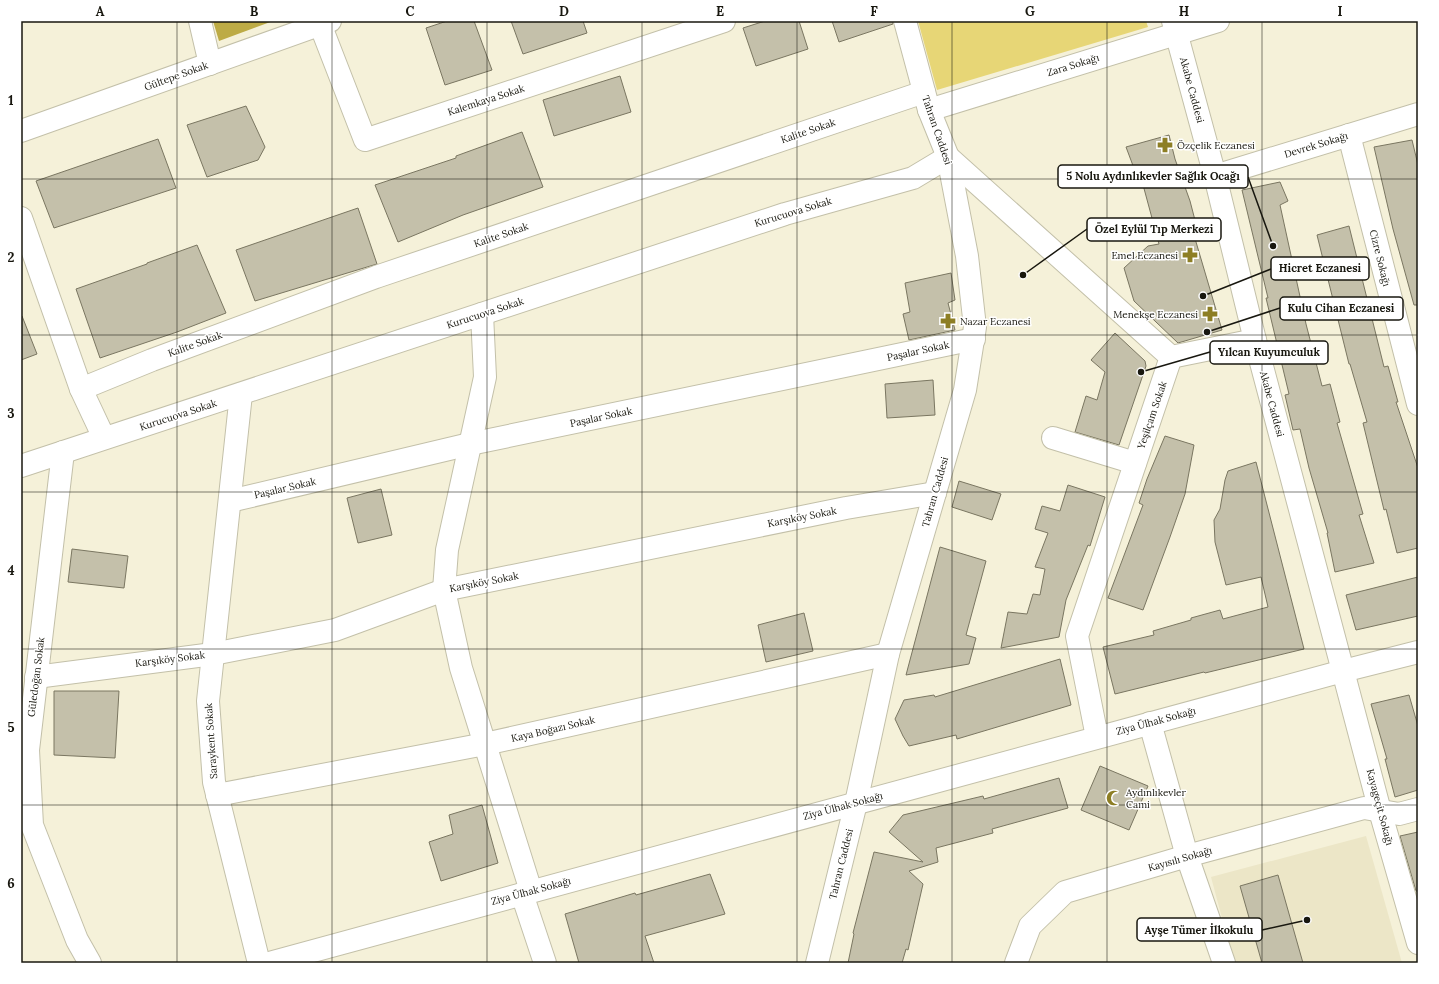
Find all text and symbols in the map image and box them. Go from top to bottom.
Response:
text: A [96,3,105,20]
text: B [250,3,259,20]
text: C [406,3,415,20]
text: D [559,3,569,20]
text: E [716,3,724,20]
text: F [870,3,878,20]
text: G [1025,3,1035,20]
text: H [1179,3,1189,20]
text: I [1337,3,1343,20]
street label: Zara Sokağı [1045,51,1101,79]
street label: Akabe Caddesi [1177,55,1207,125]
street label: Gültepe Sokak [142,58,210,94]
street label: Kalemkaya Sokak [446,81,527,119]
text: 1 [8,92,14,109]
street label: Tahran Caddesi [919,94,955,167]
street label: Kalite Sokak [779,115,838,146]
street label: Devrek Sokağı [1282,129,1350,161]
pharmacy icon: Özçelik Eczanesi [1156,136,1174,154]
place label: Özçelik Eczanesi [1177,139,1255,152]
callout: 5 Nolu Aydınlıkevler Sağlık Ocağı [1058,165,1248,188]
text: 5 Nolu Aydınlıkevler Sağlık Ocağı [1066,169,1240,183]
street label: Kurucuova Sokak [753,194,834,230]
callout: Özel Eylül Tıp Merkezi [1087,218,1221,241]
street label: Kalite Sokak [472,219,531,250]
text: Özel Eylül Tıp Merkezi [1095,222,1214,236]
street label: Cizre Sokağı [1367,228,1393,288]
pharmacy icon: Emel Eczanesi [1181,246,1199,264]
text: 2 [8,249,15,266]
place label: Emel Eczanesi [1111,249,1178,262]
callout: Hicret Eczanesi [1271,257,1369,280]
text: Hicret Eczanesi [1279,261,1362,275]
street label: Kurucuova Sokak [445,294,526,332]
callout: Kulu Cihan Eczanesi [1280,297,1403,320]
text: Kulu Cihan Eczanesi [1288,301,1395,315]
pharmacy icon: Menekşe Eczanesi [1201,305,1219,323]
place label: Menekşe Eczanesi [1113,308,1198,321]
pharmacy icon: Nazar Eczanesi [939,312,957,330]
place label: Nazar Eczanesi [960,315,1031,328]
street label: Kalite Sokak [166,328,225,360]
street label: Paşalar Sokak [886,338,951,364]
callout: Yılcan Kuyumculuk [1210,341,1328,364]
text: Yılcan Kuyumculuk [1218,345,1320,359]
street label: Akabe Caddesi [1257,369,1287,439]
street label: Yeşilçam Sokak [1134,379,1170,452]
street label: Kurucuova Sokak [138,396,219,434]
street label: Paşalar Sokak [569,404,634,430]
text: 3 [7,405,15,422]
street label: Tahran Caddesi [919,455,951,529]
street label: Paşalar Sokak [253,474,318,501]
street label: Karşıköy Sokak [766,504,838,530]
text: 4 [7,562,15,579]
street label: Karşıköy Sokak [448,569,520,595]
street label: Güledoğan Sokak [25,636,47,718]
street label: Karşıköy Sokak [134,648,206,670]
street label: Saraykent Sokak [202,702,220,779]
street label: Ziya Ülhak Sokağı [1115,704,1197,738]
street label: Kaya Boğazı Sokak [510,713,597,745]
text: 5 [7,719,15,736]
street label: Kayageçit Sokağı [1364,767,1396,847]
place label: Aydınlıkevler Cami [1125,786,1187,811]
street label: Ziya Ülhak Sokağı [802,789,884,823]
mosque icon: Aydınlıkevler Cami [1105,789,1123,807]
street label: Tahran Caddesi [826,827,856,901]
street label: Kayısılı Sokağı [1146,844,1214,874]
street label: Ziya Ülhak Sokağı [490,874,572,908]
text: 6 [7,875,15,892]
callout: Ayşe Tümer İlkokulu [1137,918,1262,941]
text: Ayşe Tümer İlkokulu [1145,923,1254,937]

